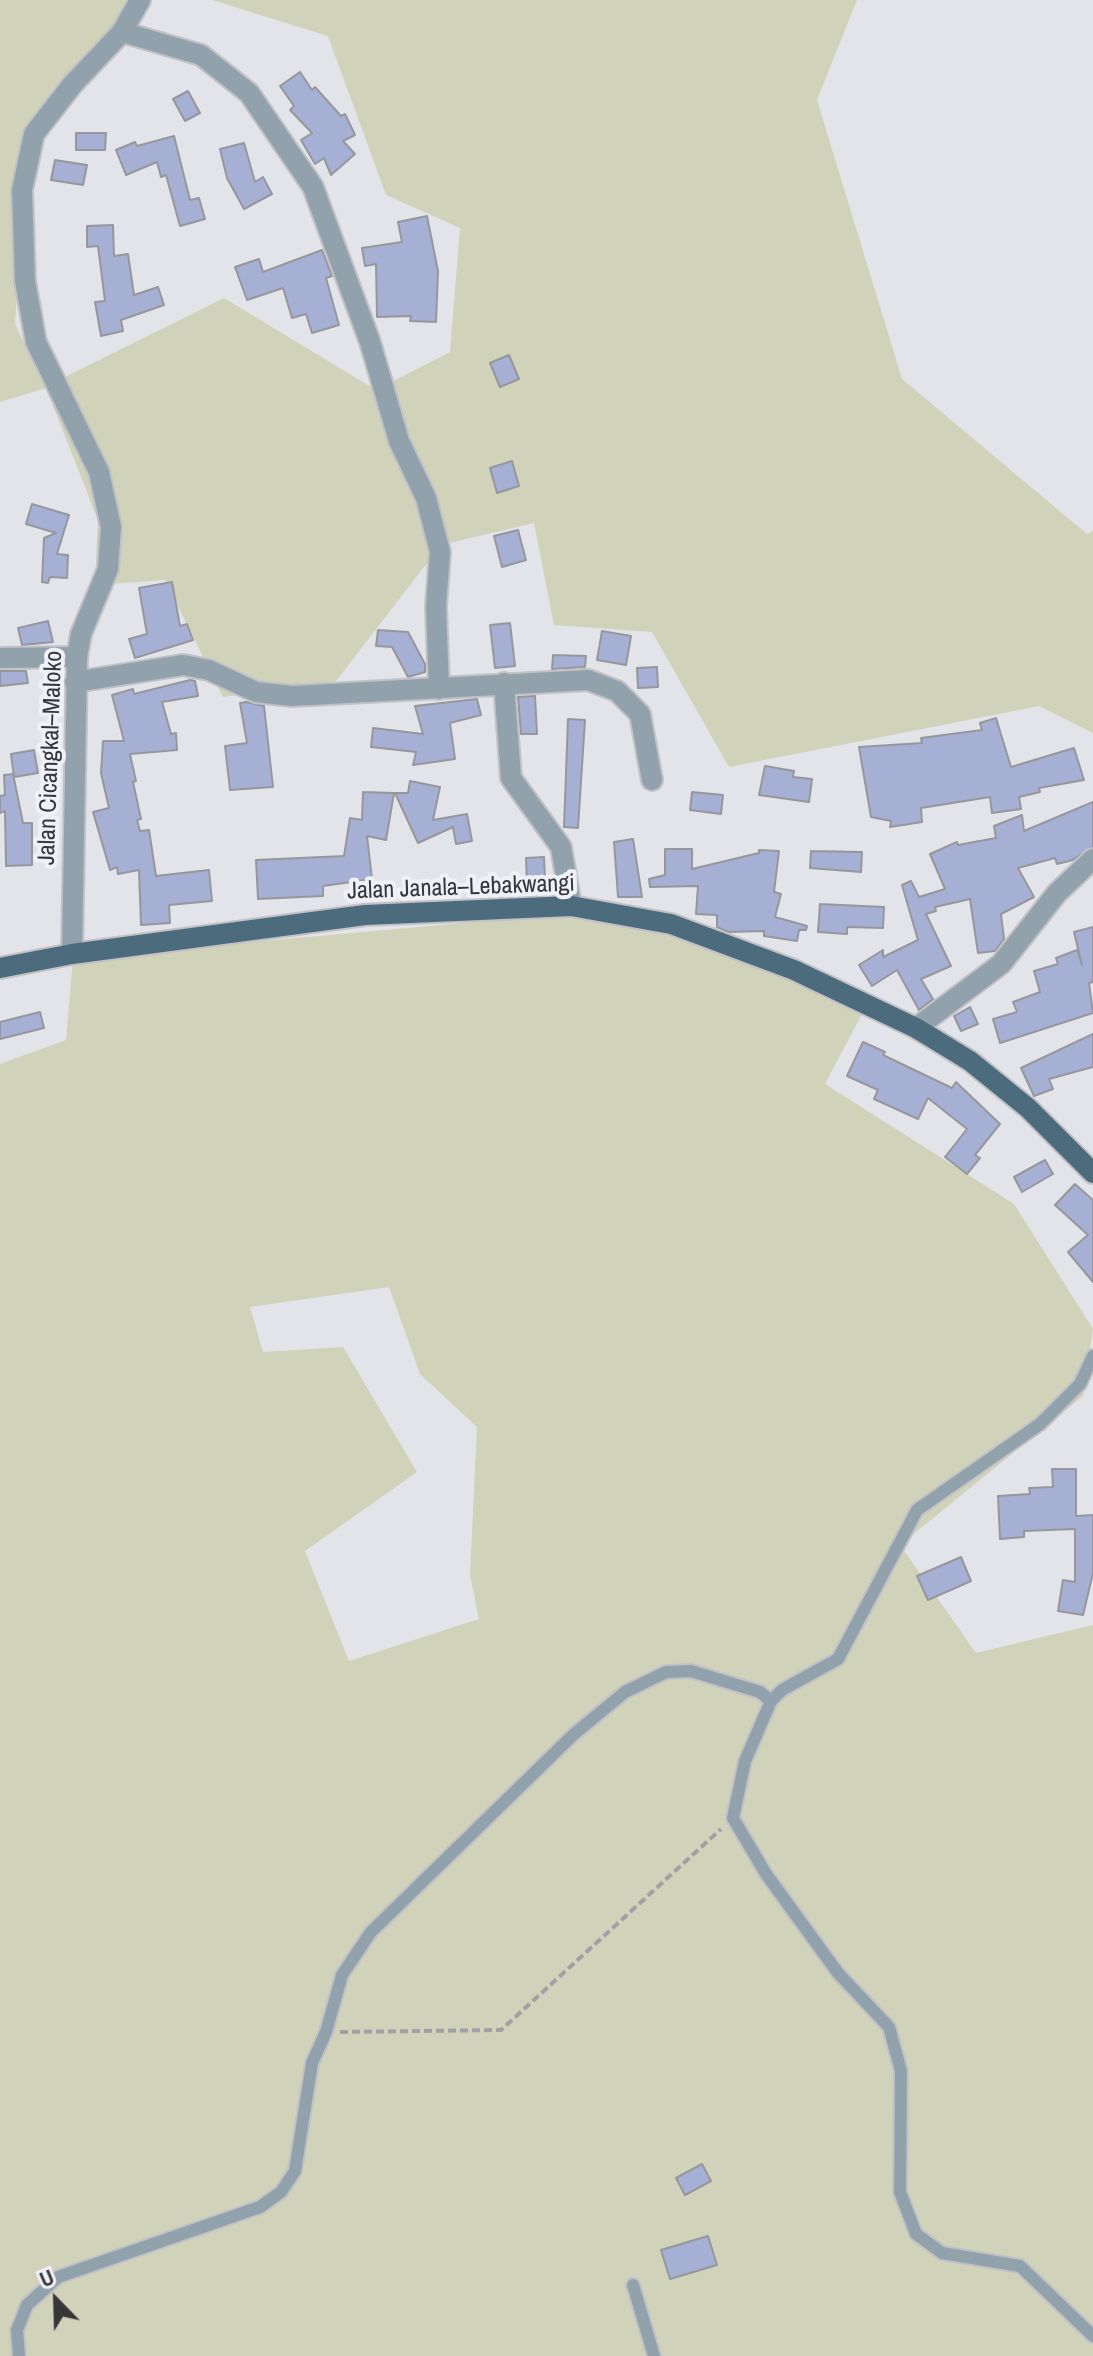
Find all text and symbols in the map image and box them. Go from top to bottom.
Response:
street label: Jalan Cicangkal–Maloko [33,650,69,866]
street label: Jalan Janala–Lebakwangi [347,870,575,906]
north arrow [16,2260,96,2340]
text: U [35,2262,58,2294]

